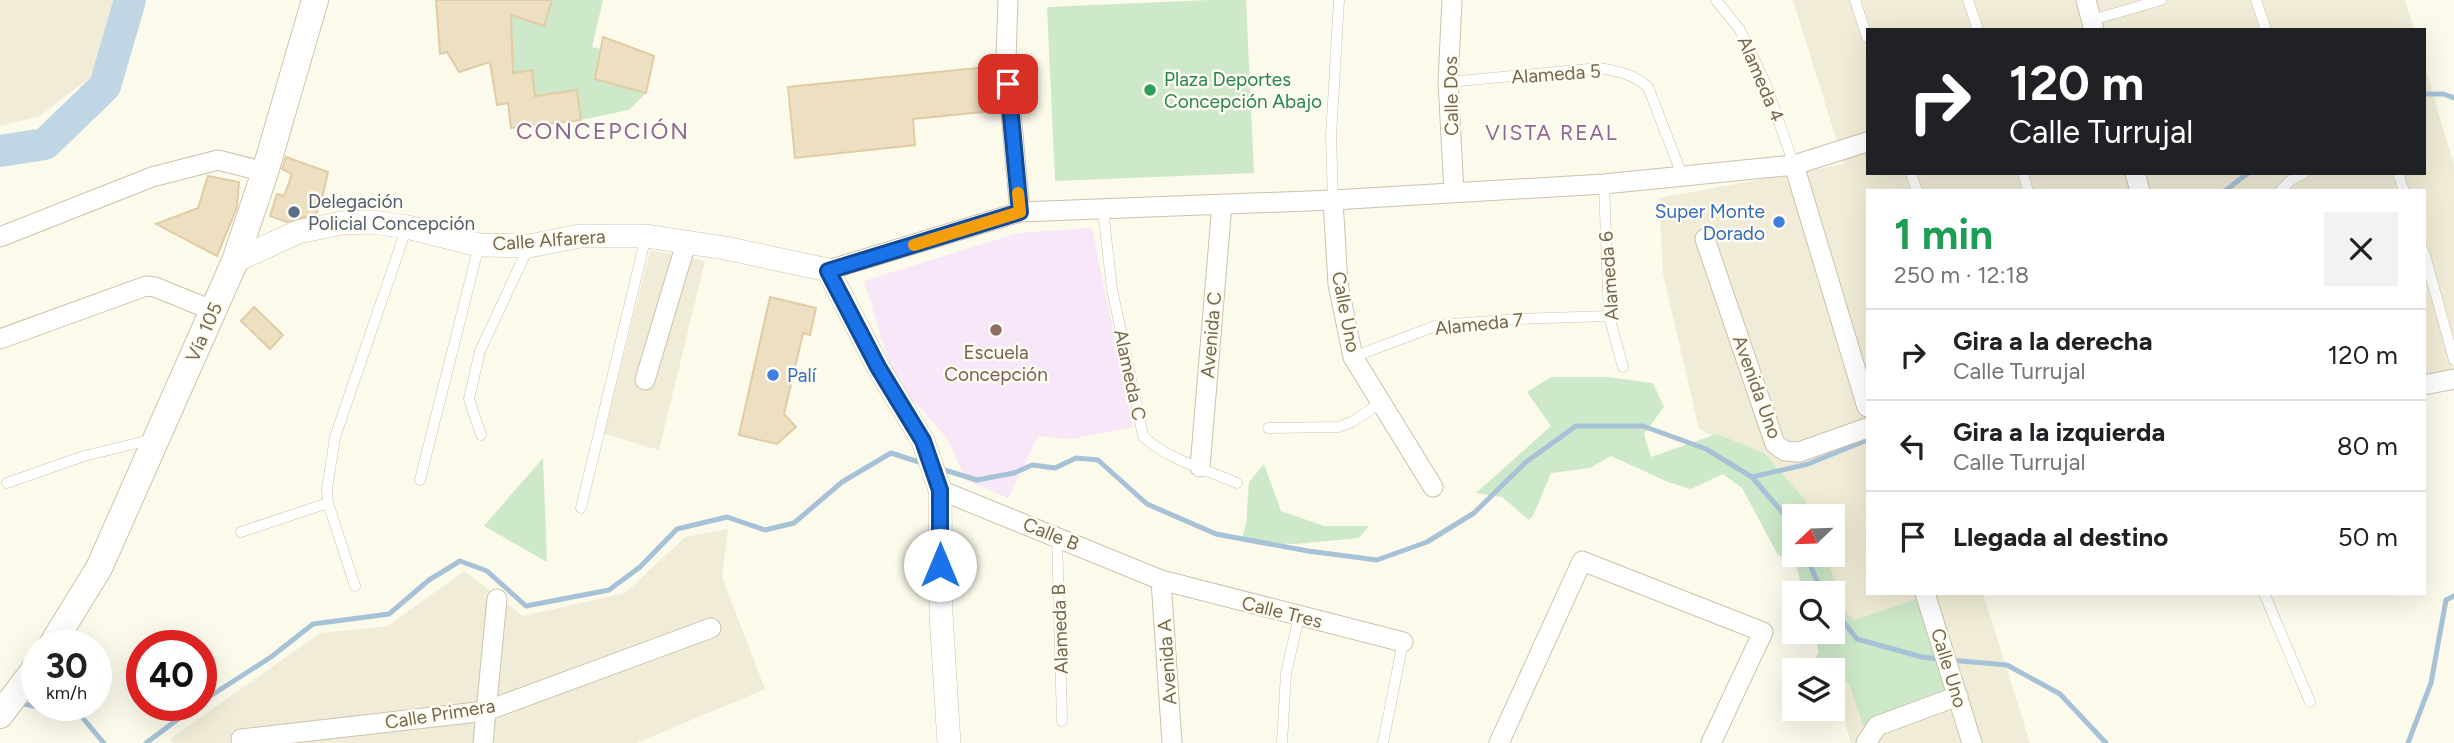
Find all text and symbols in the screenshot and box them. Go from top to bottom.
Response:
street label: Alameda 4 [1733,33,1789,125]
text: 120 m [2009,53,2144,112]
pin [978,54,1038,114]
street label: Calle Dos [1439,56,1463,136]
icon: right [1894,56,1985,147]
street label: Alameda 5 [1510,59,1602,89]
icon: arrive [989,65,1027,103]
place label: Plaza Deportes Concepción Abajo [1164,68,1322,113]
marker: Plaza Deportes Concepción Abajo [1142,82,1158,98]
text: Calle Turrujal [2009,113,2193,151]
district label: CONCEPCIÓN [516,117,690,145]
district label: VISTA REAL [1485,120,1619,145]
place label: Delegación Policial Concepción [308,190,475,235]
place label: Super Monte Dorado [1655,200,1765,245]
marker: Delegación Policial Concepción [286,204,302,220]
text: 1 min [1894,209,1993,260]
button: close [2324,212,2398,286]
marker: Super Monte Dorado [1771,214,1787,230]
street label: Calle Alfarera [492,225,606,255]
street label: Alameda 6 [1594,230,1624,321]
text: 250 m · 12:18 [1894,261,2029,289]
street label: Calle Uno [1327,270,1365,354]
street label: Avenida C [1196,290,1226,379]
street label: Vía 105 [181,299,227,365]
street label: Alameda 7 [1434,308,1524,340]
marker: Escuela Concepción [988,322,1004,338]
text: Gira a la derecha [1953,325,2153,357]
street label: Alameda C [1109,327,1151,423]
street label: Avenida Uno [1728,332,1786,442]
icon: right [1894,336,1932,374]
text: 120 m [2328,339,2398,371]
place label: Escuela Concepción [944,341,1048,386]
text: Calle Turrujal [1953,357,2086,385]
place label: Palí [787,364,818,387]
marker: Palí [765,367,781,383]
text: Gira a la izquierda [1953,416,2165,448]
icon: left [1894,427,1932,465]
text: 80 m [2337,430,2398,462]
text: Calle Turrujal [1953,448,2086,476]
north arrow [1782,504,1844,567]
map controls [1782,504,1845,721]
street label: Calle B [1020,512,1082,556]
icon: arrive [1894,518,1932,556]
text: Llegada al destino [1953,521,2168,553]
text: 50 m [2338,521,2398,553]
position arrow [903,528,977,602]
button: search [1782,581,1845,644]
street label: Alameda B [1047,583,1073,675]
street label: Calle Tres [1239,591,1325,633]
street label: Avenida A [1153,618,1181,706]
street label: Calle Uno [1926,625,1972,711]
speed limit sign: 40 [126,630,217,721]
text: 30 [45,645,88,687]
button: layers [1782,658,1845,721]
text: km/h [46,682,87,704]
street label: Calle Primera [383,694,497,734]

